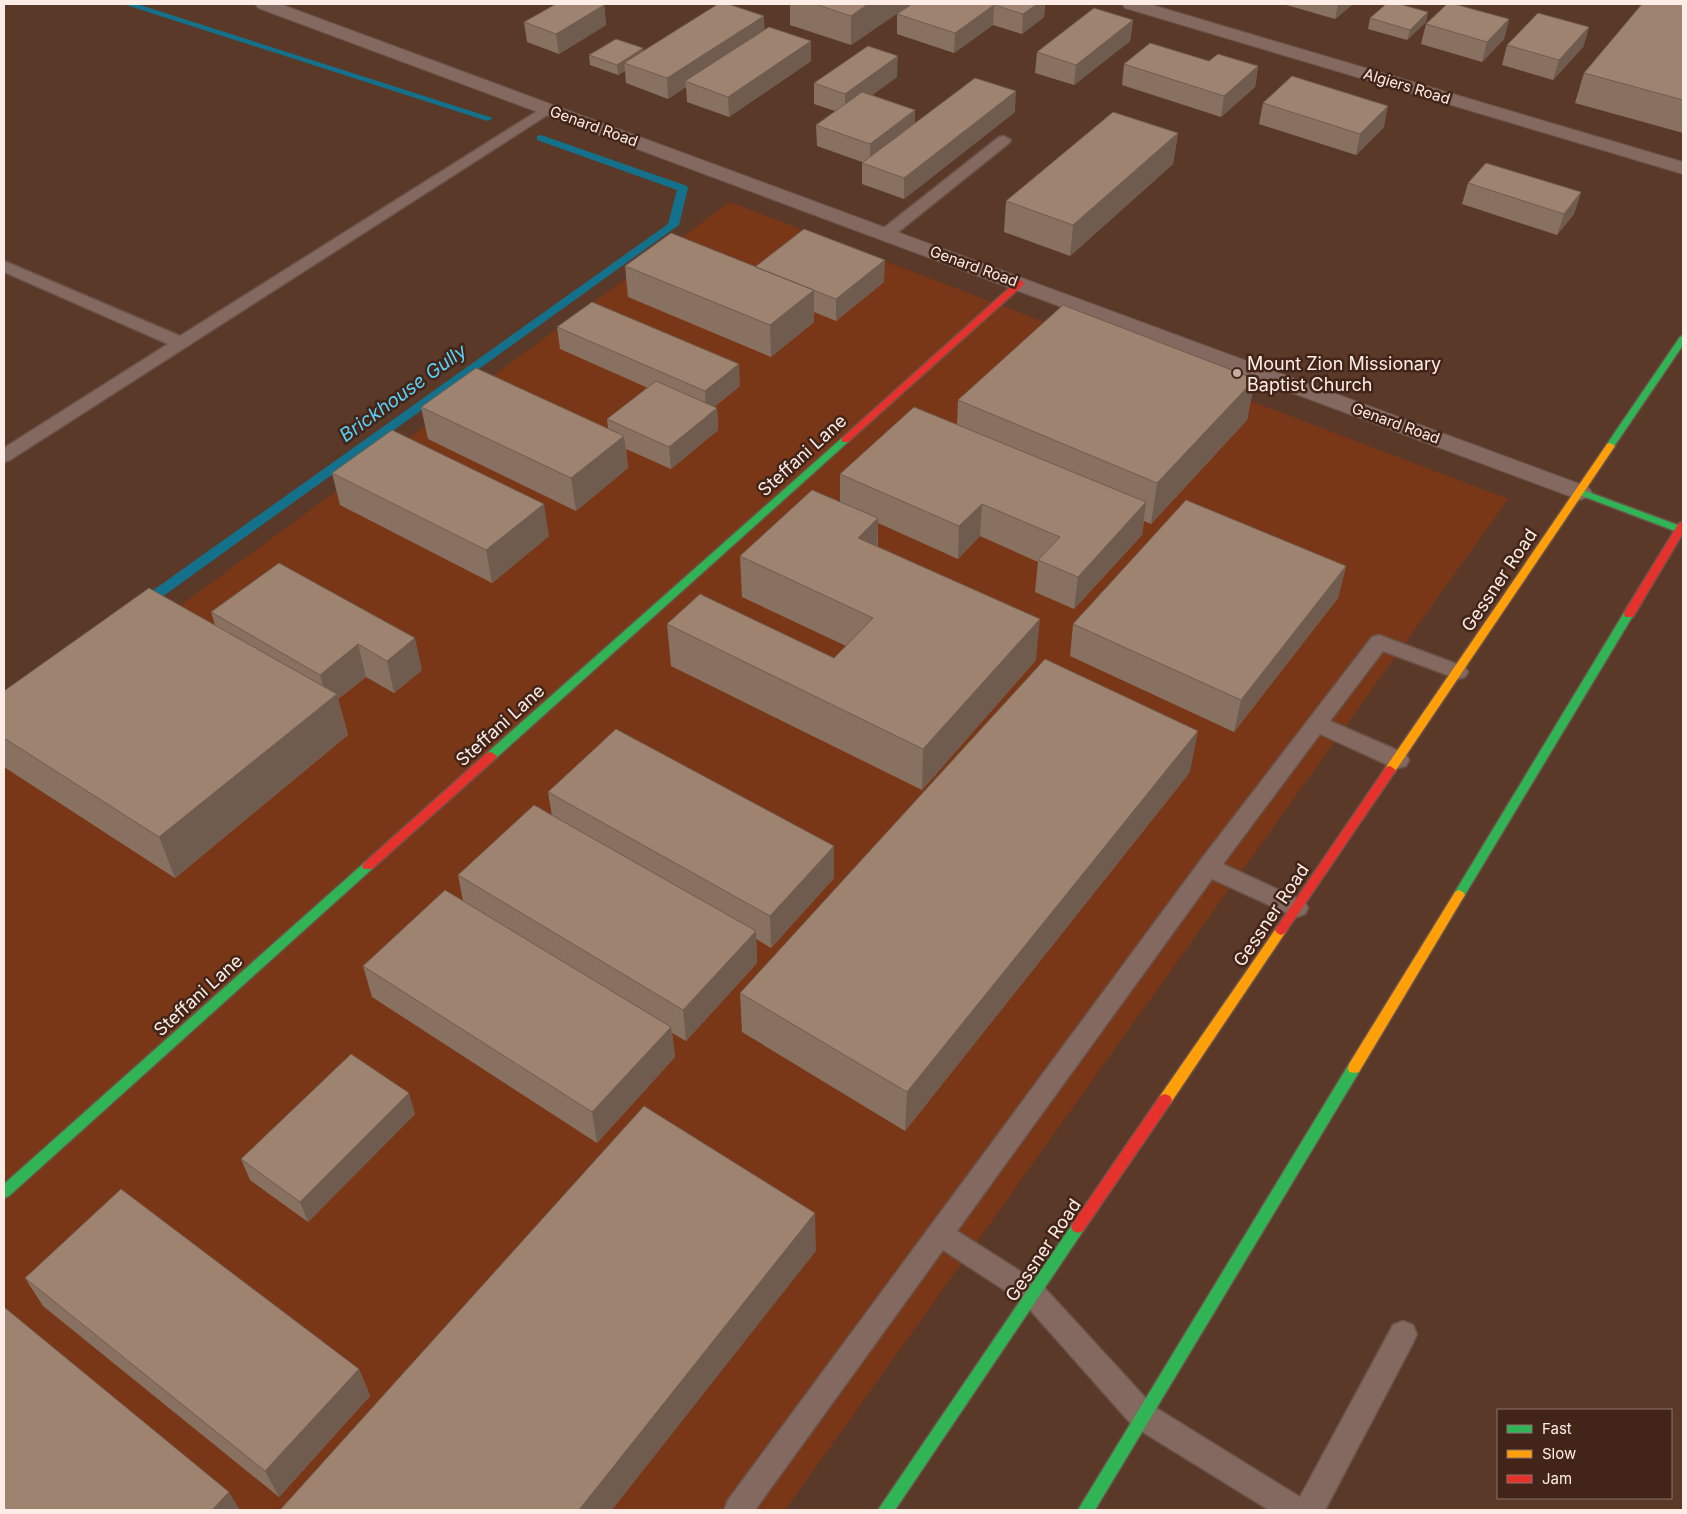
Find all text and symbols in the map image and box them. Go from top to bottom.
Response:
street label: Algiers Road [1361,64,1453,108]
street label: Genard Road [547,101,641,151]
street label: Genard Road [927,241,1021,291]
water label: Brickhouse Gully [335,338,472,447]
place label: Mount Zion Missionary Baptist Church [1247,353,1441,395]
marker: Mount Zion Missionary Baptist Church [1231,367,1243,379]
street label: Genard Road [1349,398,1443,448]
street label: Steffani Lane [753,410,851,500]
street label: Gessner Road [1457,525,1541,635]
street label: Steffani Lane [451,680,549,770]
street label: Gessner Road [1229,860,1313,970]
street label: Steffani Lane [149,950,247,1040]
street label: Gessner Road [1001,1195,1085,1305]
legend [1497,1409,1672,1499]
text: Fast [1542,1419,1572,1438]
text: Slow [1542,1444,1576,1463]
text: Jam [1542,1469,1572,1488]

